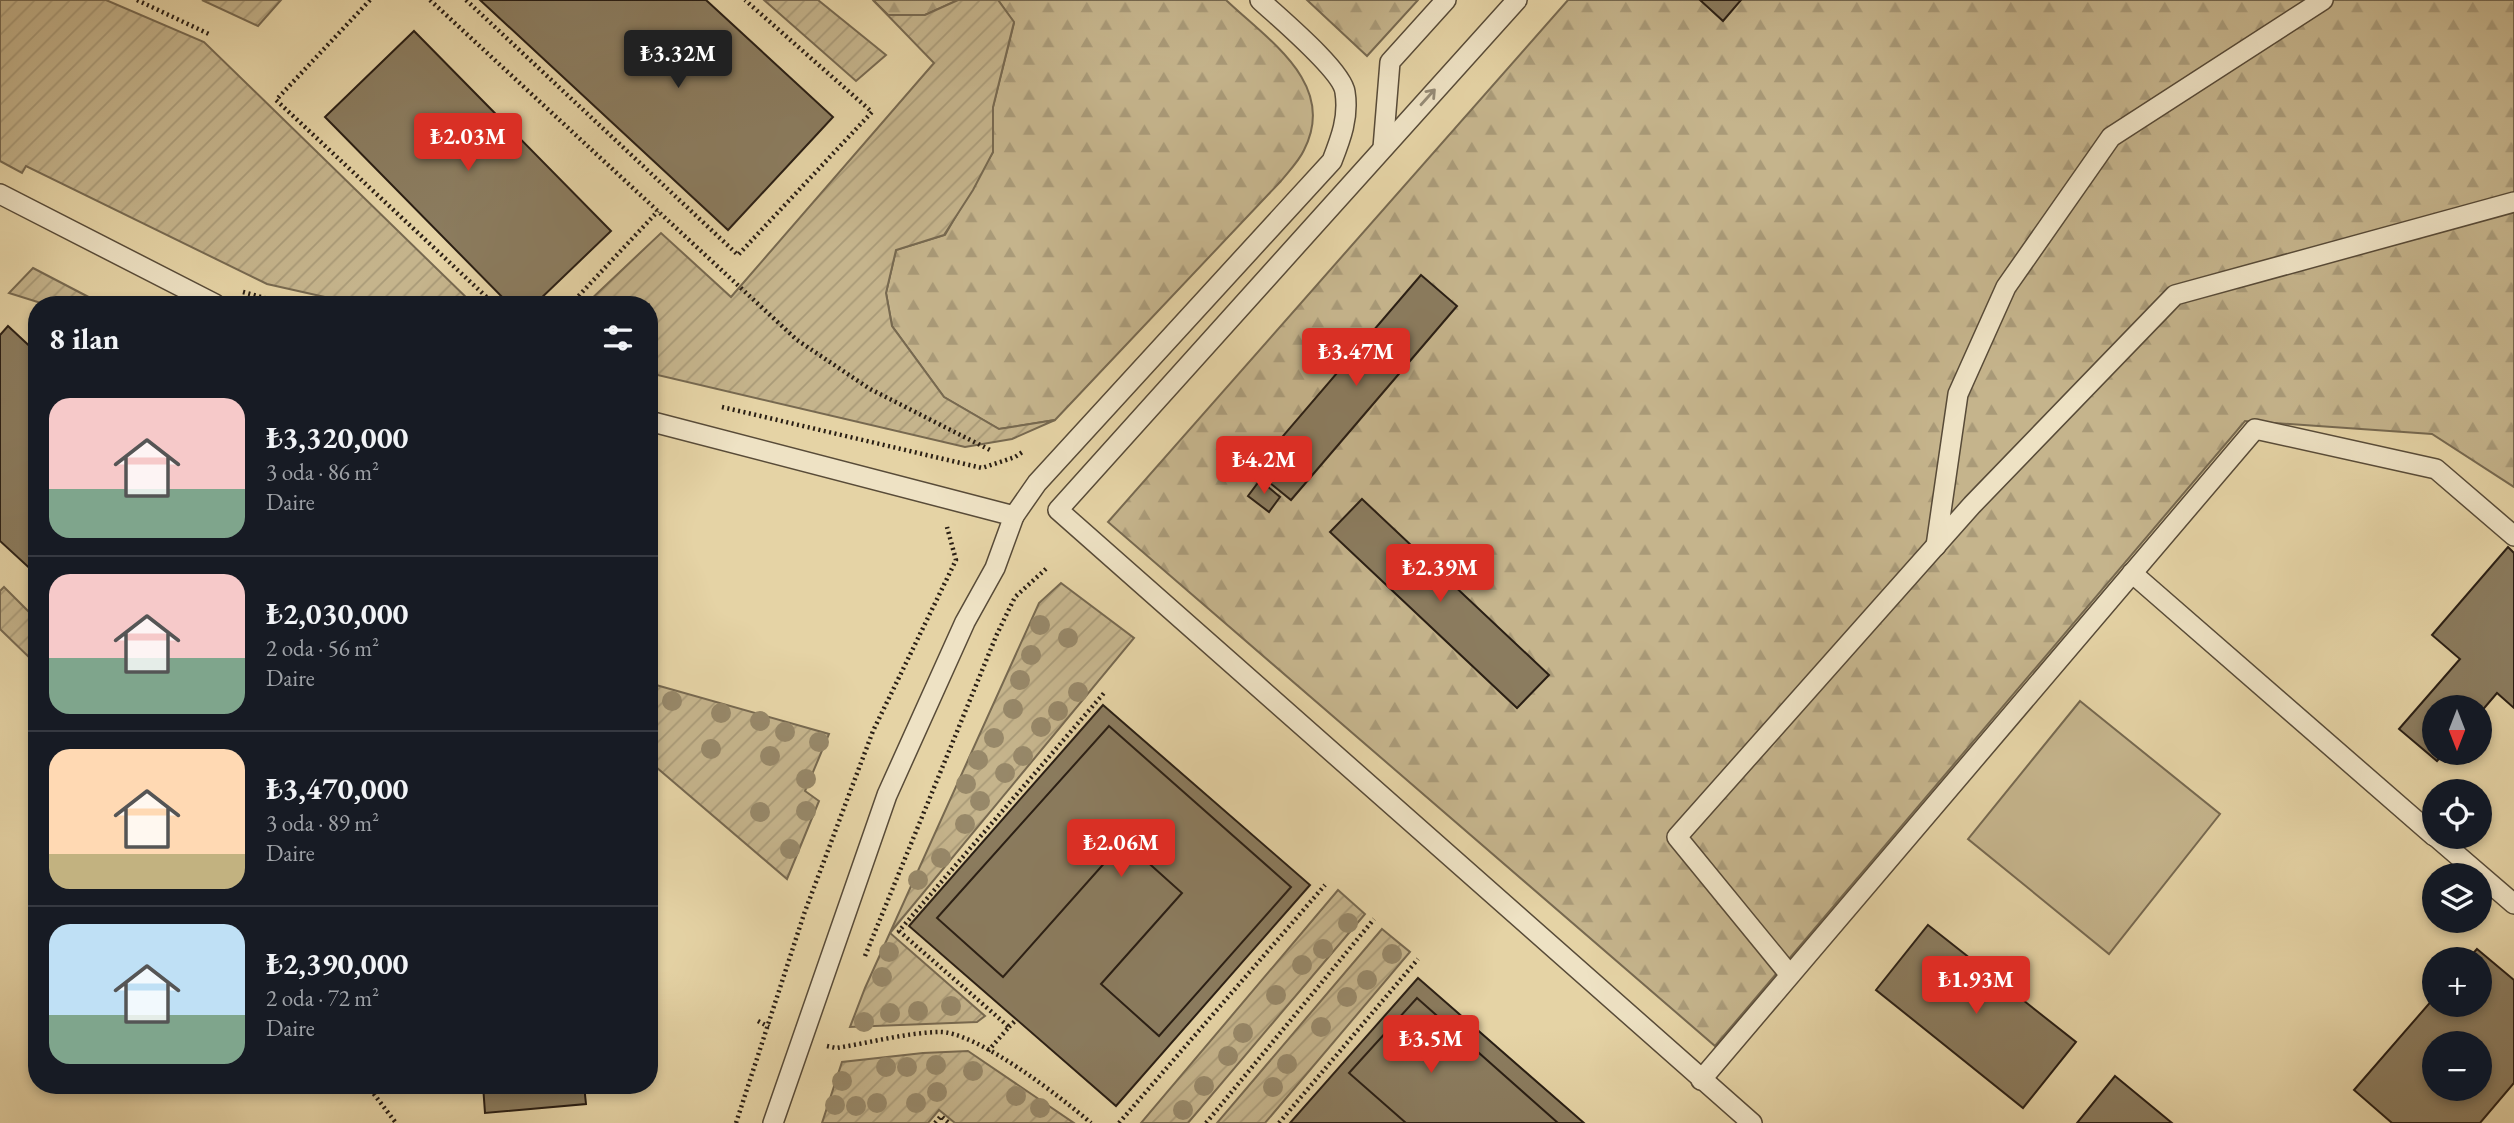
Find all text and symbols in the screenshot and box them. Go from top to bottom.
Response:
pin: ₺3.32M [621,31,735,90]
text: ₺3.32M [640,38,716,68]
one-way arrow [1420,88,1436,106]
pin: ₺2.03M [411,114,525,173]
text: ₺2.03M [430,121,506,151]
text: 8 ilan [49,319,120,358]
icon: filters [599,319,637,357]
pin: ₺3.47M [1299,328,1413,388]
text: ₺3.47M [1318,336,1394,366]
text: ₺3,320,000 [266,418,408,457]
icon: home [105,426,189,510]
pin: ₺4.2M [1215,436,1313,496]
text: ₺4.2M [1232,444,1296,474]
text: 3 oda · 86 m² [266,457,379,487]
text: Daire [266,487,315,517]
pin: ₺2.39M [1383,544,1497,604]
text: ₺2.39M [1402,552,1478,582]
text: ₺2,030,000 [266,594,408,633]
icon: home [105,602,189,686]
text: 2 oda · 56 m² [266,633,379,663]
text: Daire [266,663,315,693]
north arrow [2422,695,2492,765]
map controls [2422,695,2492,1101]
text: ₺3,470,000 [266,769,408,808]
icon: home [105,777,189,861]
button: locate [2422,779,2492,849]
text: 3 oda · 89 m² [266,808,379,838]
pin: ₺2.06M [1064,820,1178,879]
text: ₺2.06M [1083,827,1159,857]
text: Daire [266,838,315,868]
button: layers [2422,863,2492,933]
text: ₺2,390,000 [266,944,408,983]
button: + [2422,947,2492,1017]
icon: home [105,952,189,1036]
pin: ₺1.93M [1919,956,2033,1016]
text: ₺1.93M [1938,964,2014,994]
text: 2 oda · 72 m² [266,983,379,1013]
text: Daire [266,1013,315,1043]
pin: ₺3.5M [1382,1016,1480,1075]
text: ₺3.5M [1399,1023,1463,1053]
button: − [2422,1031,2492,1101]

